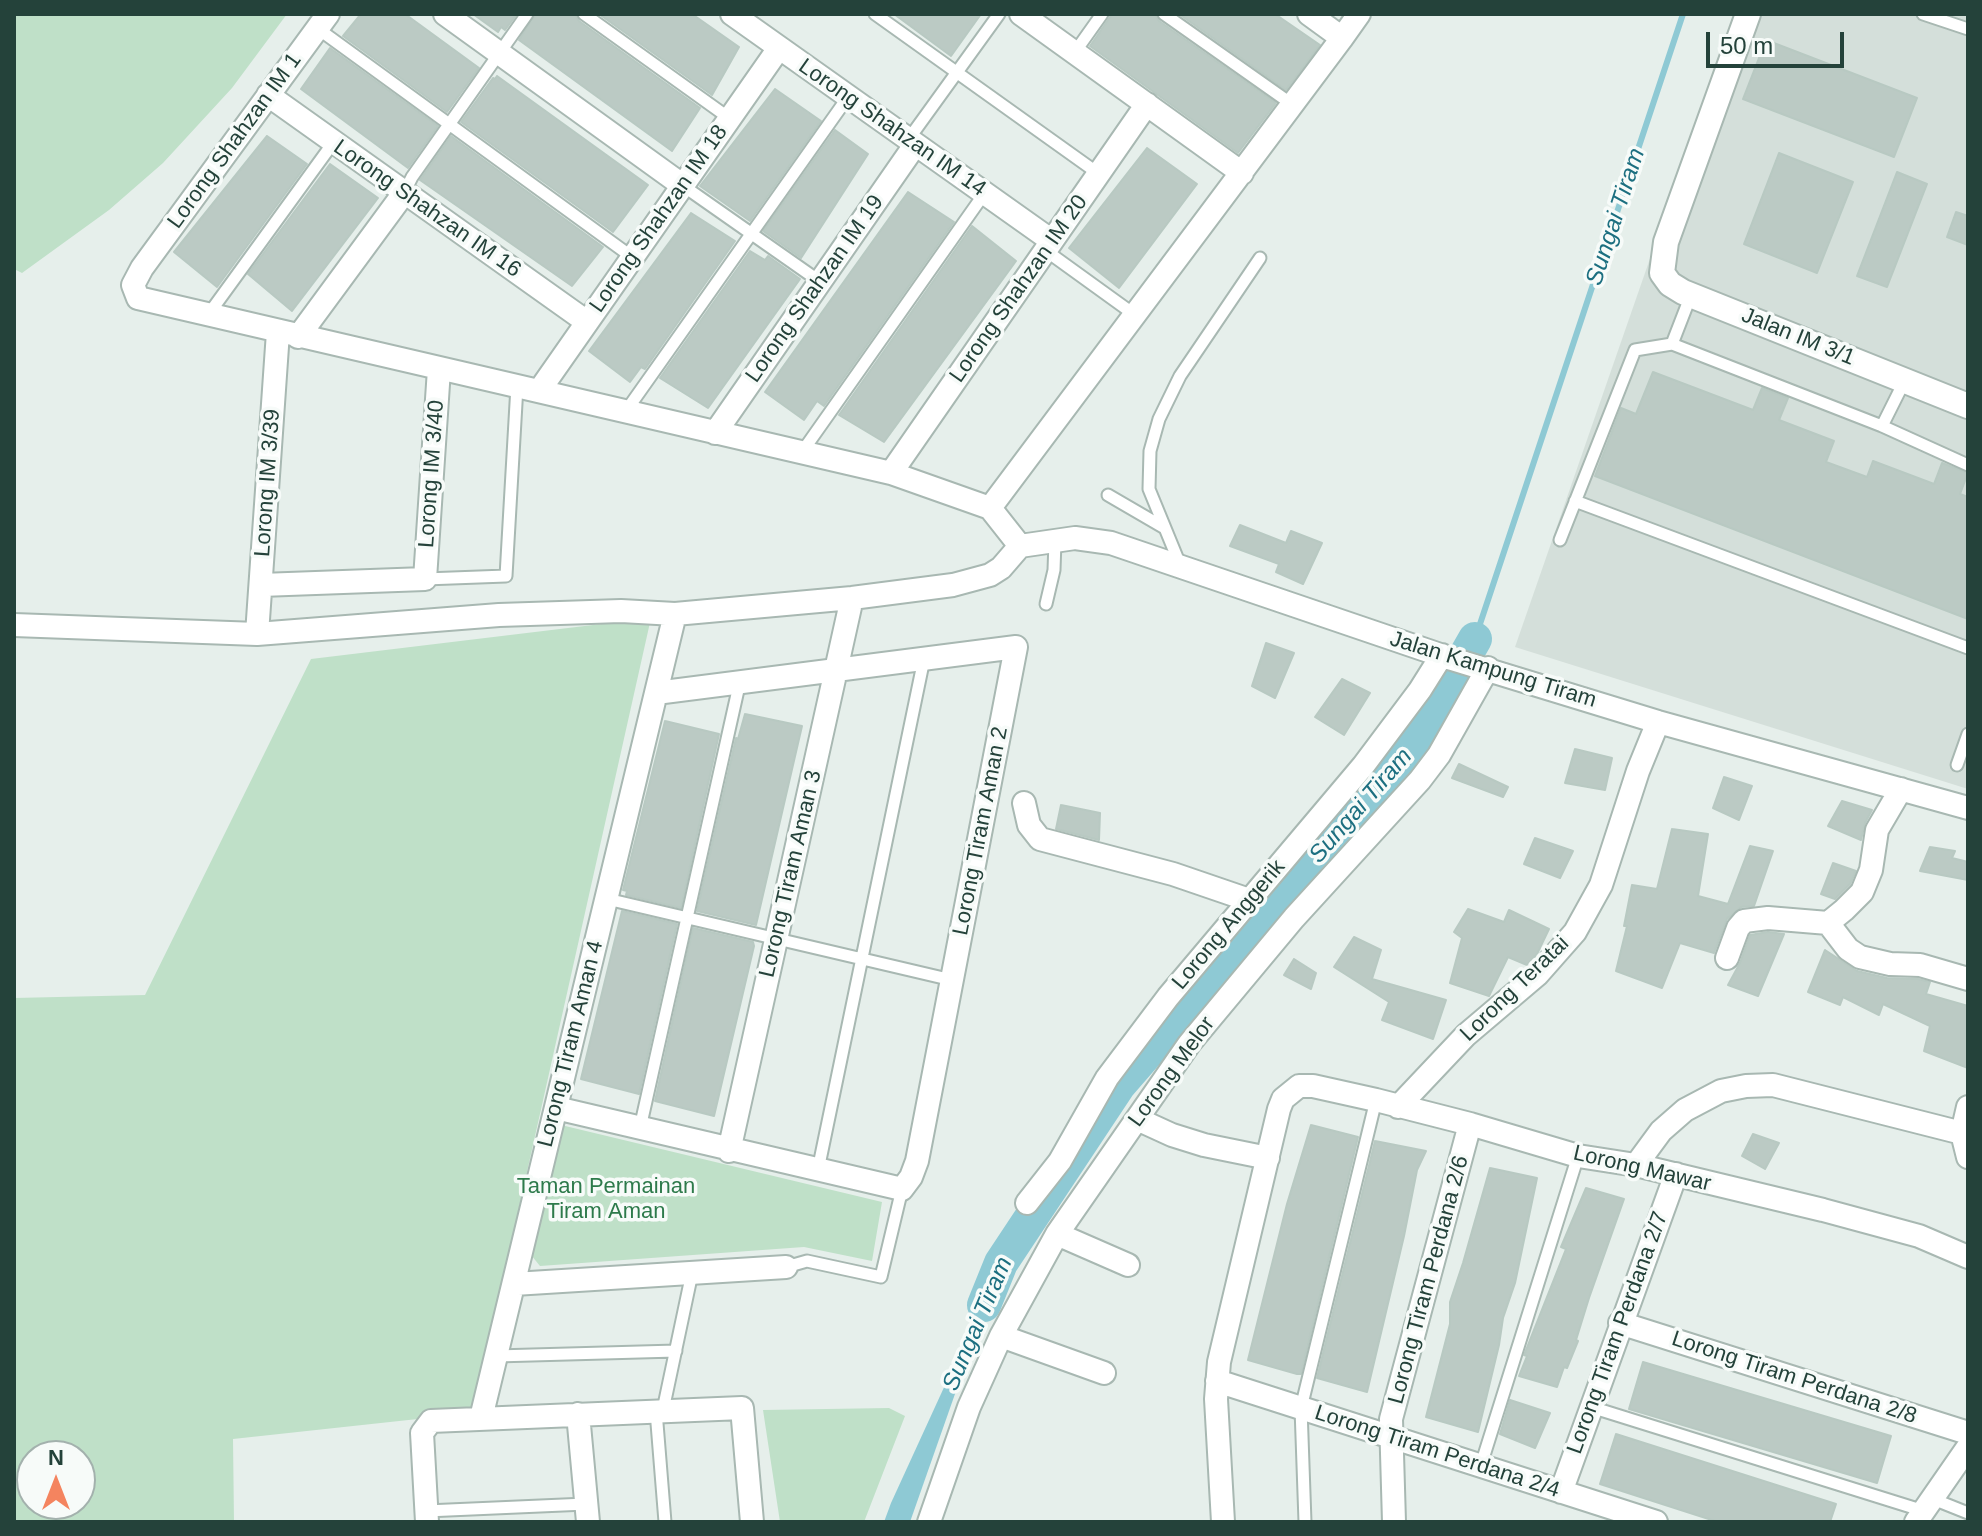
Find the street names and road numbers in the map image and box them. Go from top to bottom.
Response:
street label: Lorong Shahzan IM 1 [162,48,308,234]
street label: Lorong Shahzan IM 14 [793,53,991,203]
street label: Lorong Shahzan IM 18 [584,120,734,318]
street label: Lorong Shahzan IM 16 [328,134,526,284]
street label: Lorong Shahzan IM 19 [740,190,890,388]
street label: Lorong Shahzan IM 20 [944,190,1094,388]
street label: Jalan IM 3/1 [1737,302,1859,372]
street label: Lorong IM 3/40 [414,399,450,549]
street label: Lorong IM 3/39 [250,408,286,558]
street label: Jalan Kampung Tiram [1387,626,1599,714]
street label: Lorong Tiram Aman 2 [948,724,1014,938]
street label: Lorong Tiram Aman 3 [754,768,828,980]
street label: Lorong Anggerik [1167,855,1291,995]
street label: Lorong Teratai [1455,931,1575,1047]
street label: Lorong Tiram Aman 4 [533,938,609,1150]
street label: Lorong Melor [1123,1012,1221,1132]
street label: Lorong Mawar [1571,1140,1713,1198]
street label: Lorong Tiram Perdana 2/6 [1383,1153,1475,1407]
street label: Lorong Tiram Perdana 2/7 [1562,1208,1674,1458]
street label: Lorong Tiram Perdana 2/8 [1668,1326,1920,1430]
street label: Lorong Tiram Perdana 2/4 [1311,1400,1563,1504]

